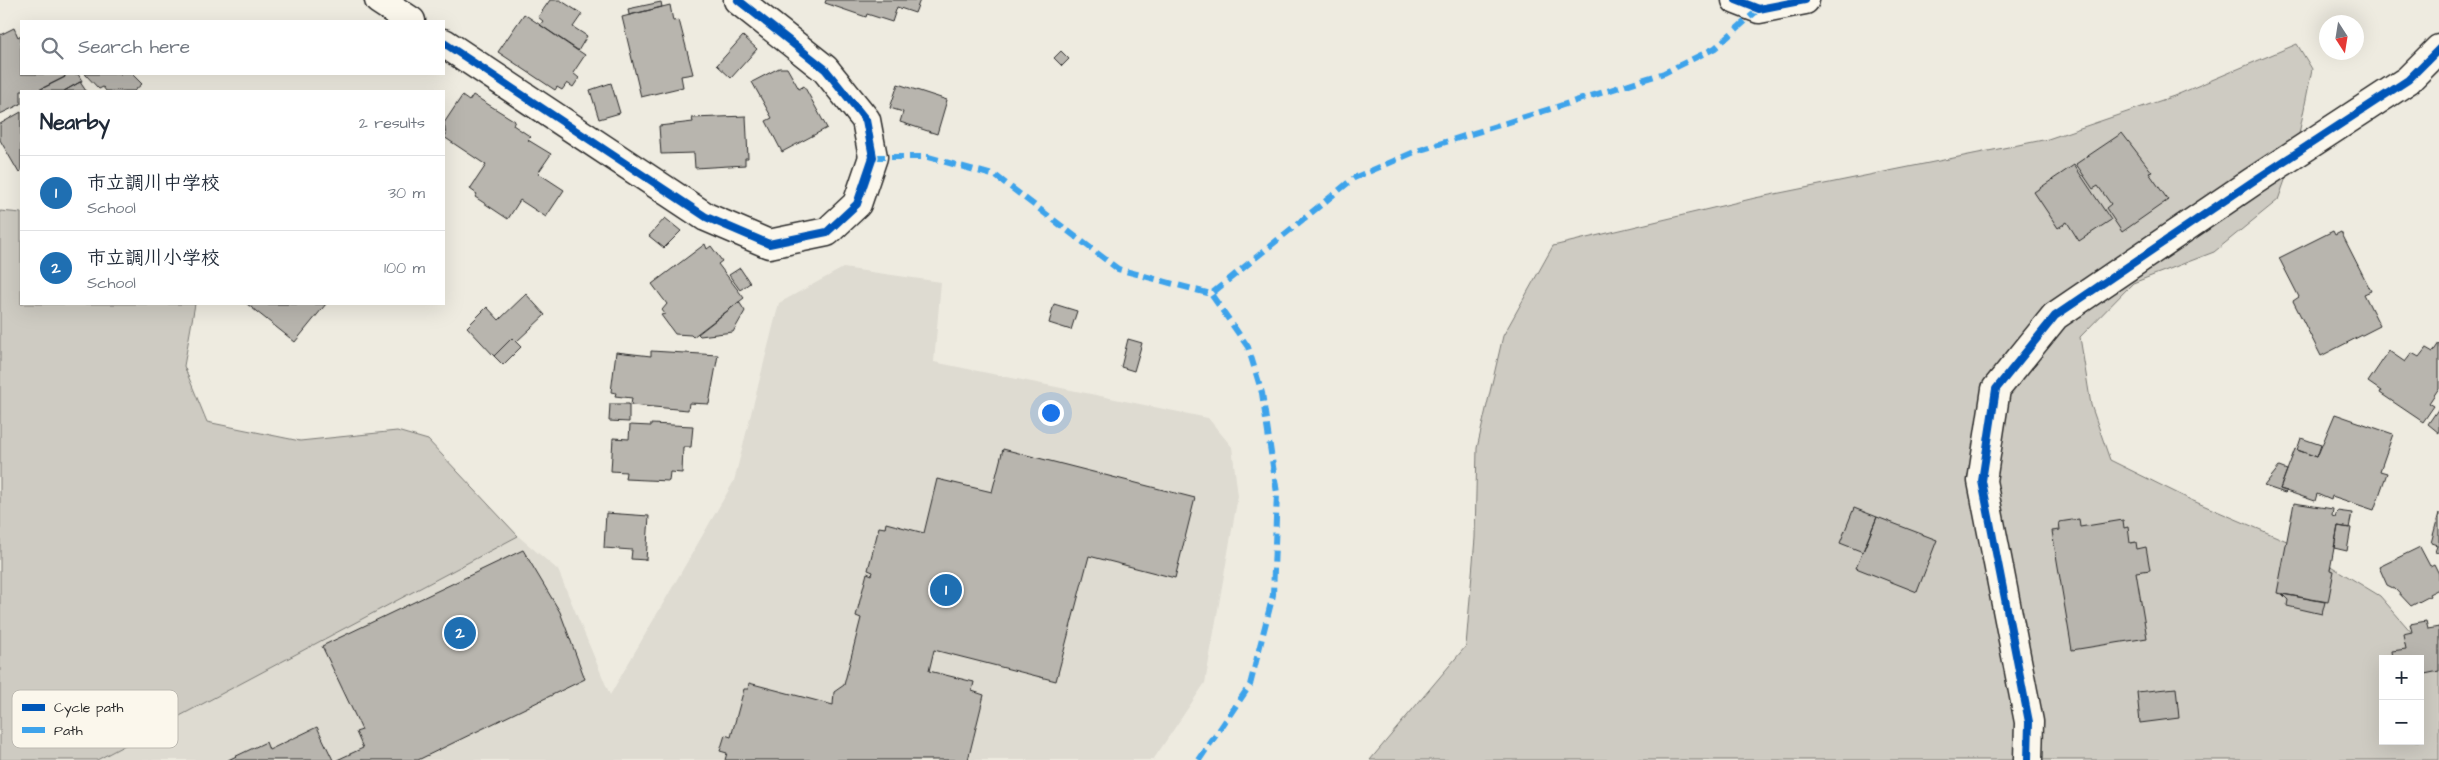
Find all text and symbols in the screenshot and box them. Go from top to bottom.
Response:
north arrow [2319,15,2364,60]
search box [20,20,445,75]
icon: search [38,34,66,62]
text: Search here [78,34,190,61]
text: Nearby [40,108,110,137]
text: 2 results [359,112,425,134]
text: 市立調川中学校 [87,170,220,197]
text: 1 [55,182,57,204]
text: 30 m [388,182,425,204]
text: School [87,197,136,219]
text: 市立調川小学校 [87,245,220,272]
text: 2 [51,257,61,279]
text: 100 m [384,257,425,279]
text: School [87,272,136,294]
your location [1038,400,1064,426]
pin: 1 [930,571,962,609]
pin: 2 [444,614,476,652]
map controls [2379,655,2424,745]
button: + [2379,655,2424,700]
legend [12,690,178,748]
text: Cycle path [54,698,123,718]
button: − [2379,700,2424,745]
text: Path [54,721,83,741]

